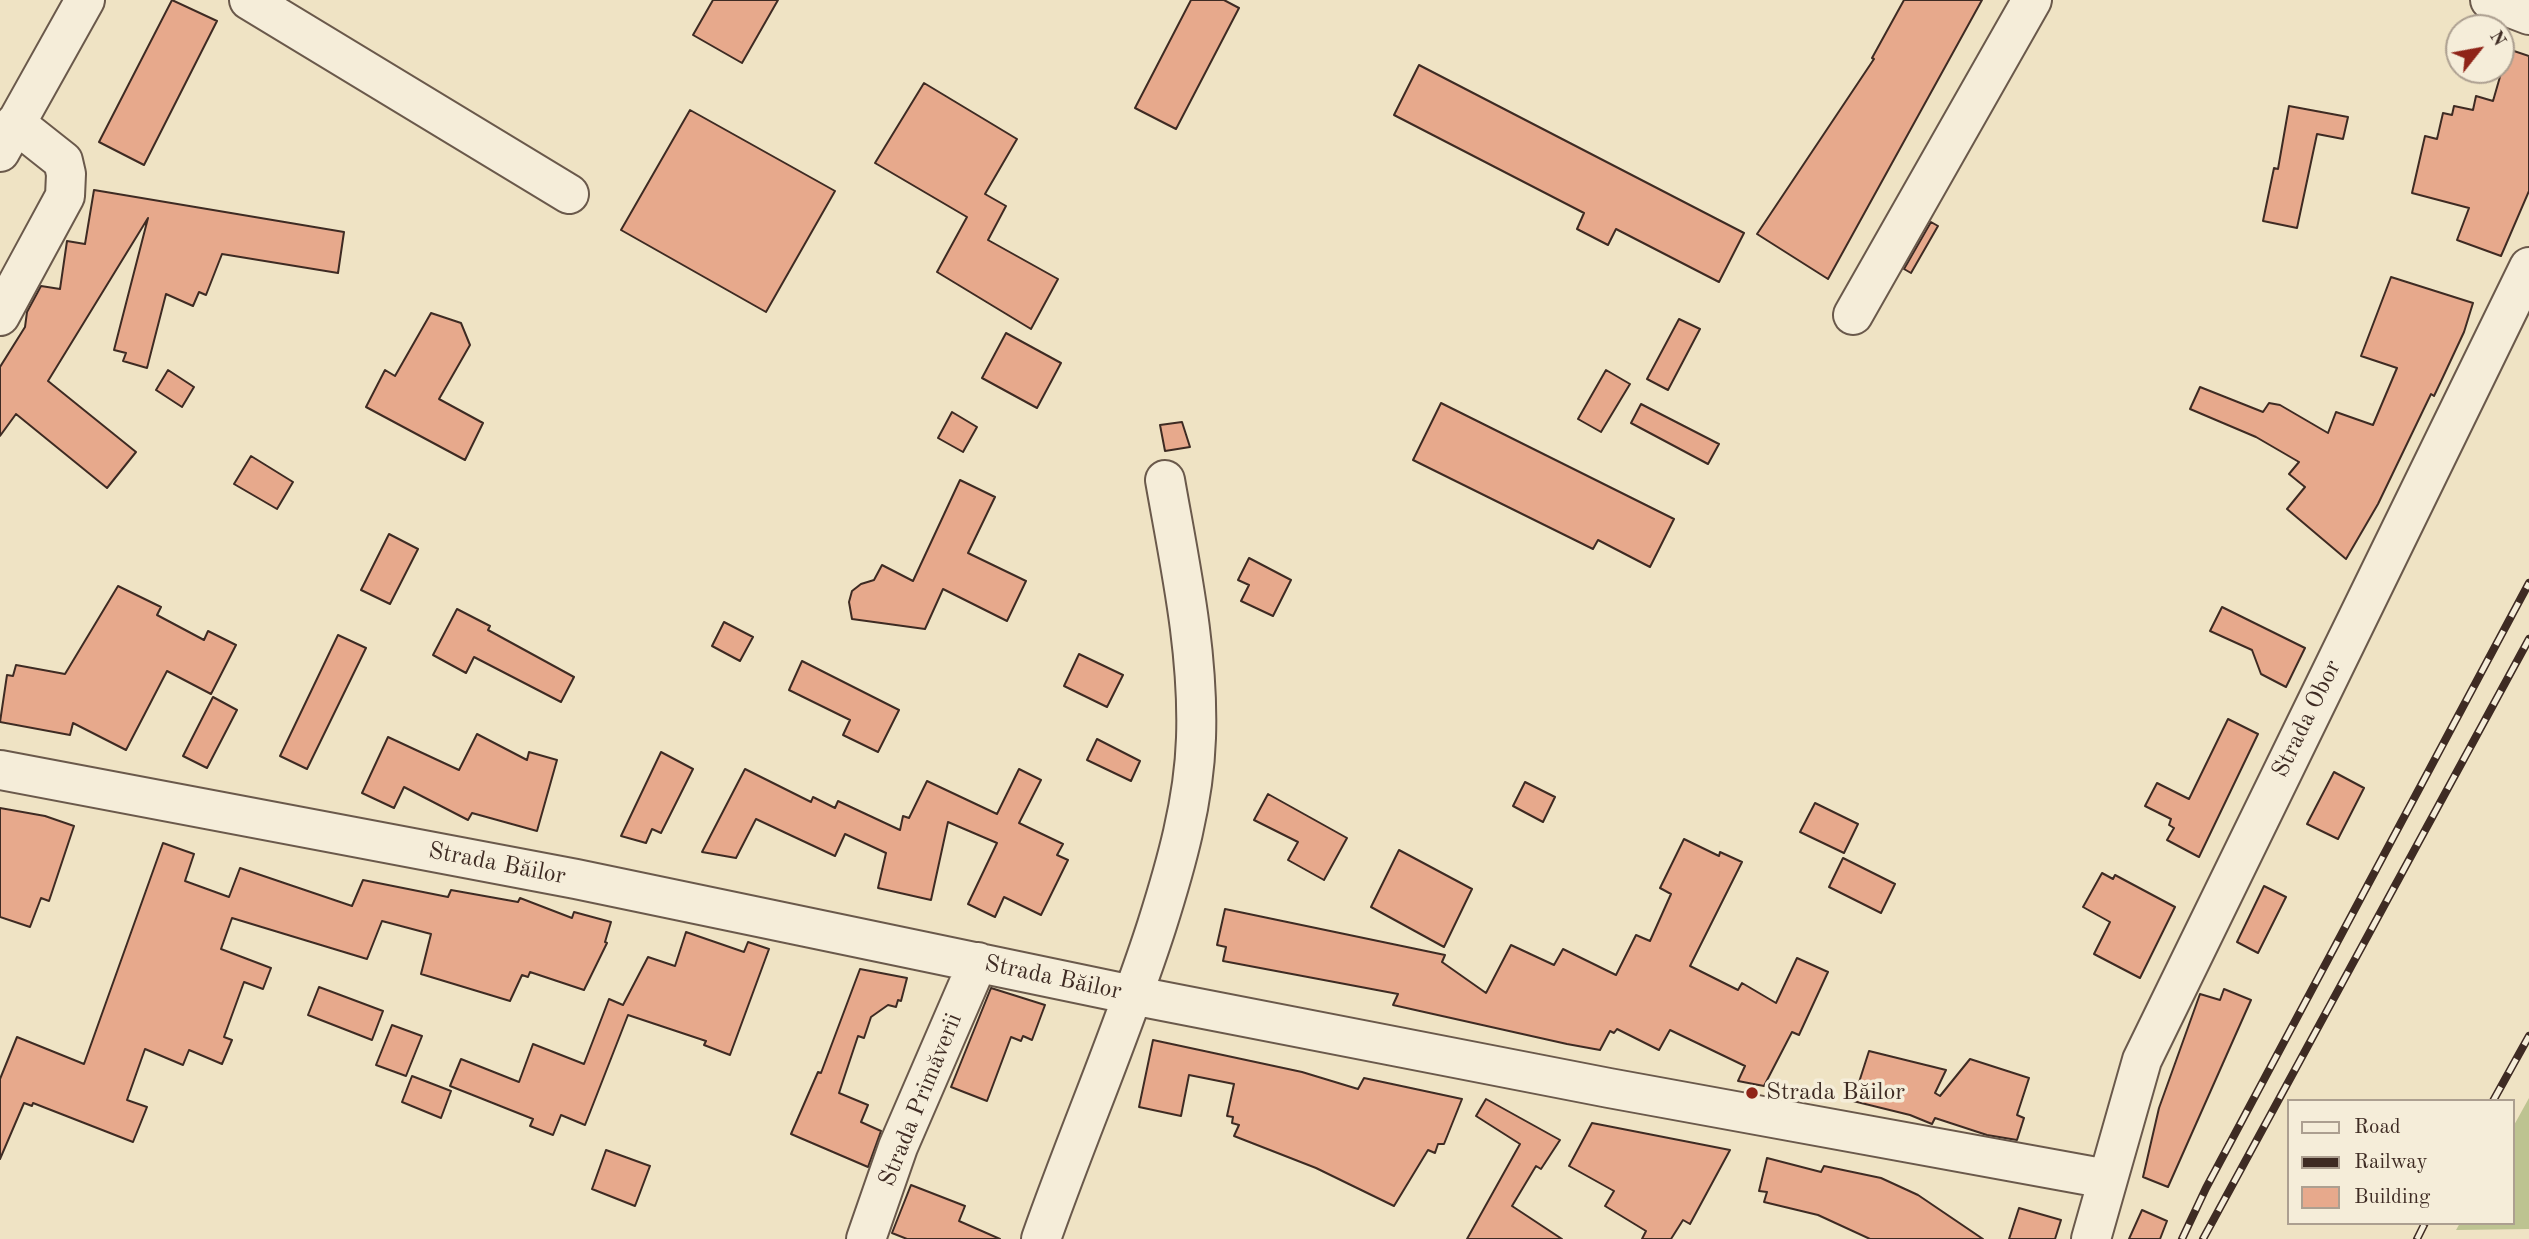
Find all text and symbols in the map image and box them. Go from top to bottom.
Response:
north arrow [2445,14,2515,84]
text: N [2485,28,2509,50]
street label: Strada Obor [2266,656,2348,782]
street label: Strada Băilor [426,837,568,891]
street label: Strada Băilor [982,949,1124,1007]
street label: Strada Primăverii [873,1009,969,1191]
place label: Strada Băilor [1766,1079,1905,1107]
marker: Strada Băilor [1744,1085,1760,1101]
legend [2288,1099,2515,1225]
text: Road [2354,1117,2401,1138]
text: Railway [2354,1152,2428,1173]
text: Building [2354,1187,2430,1208]

